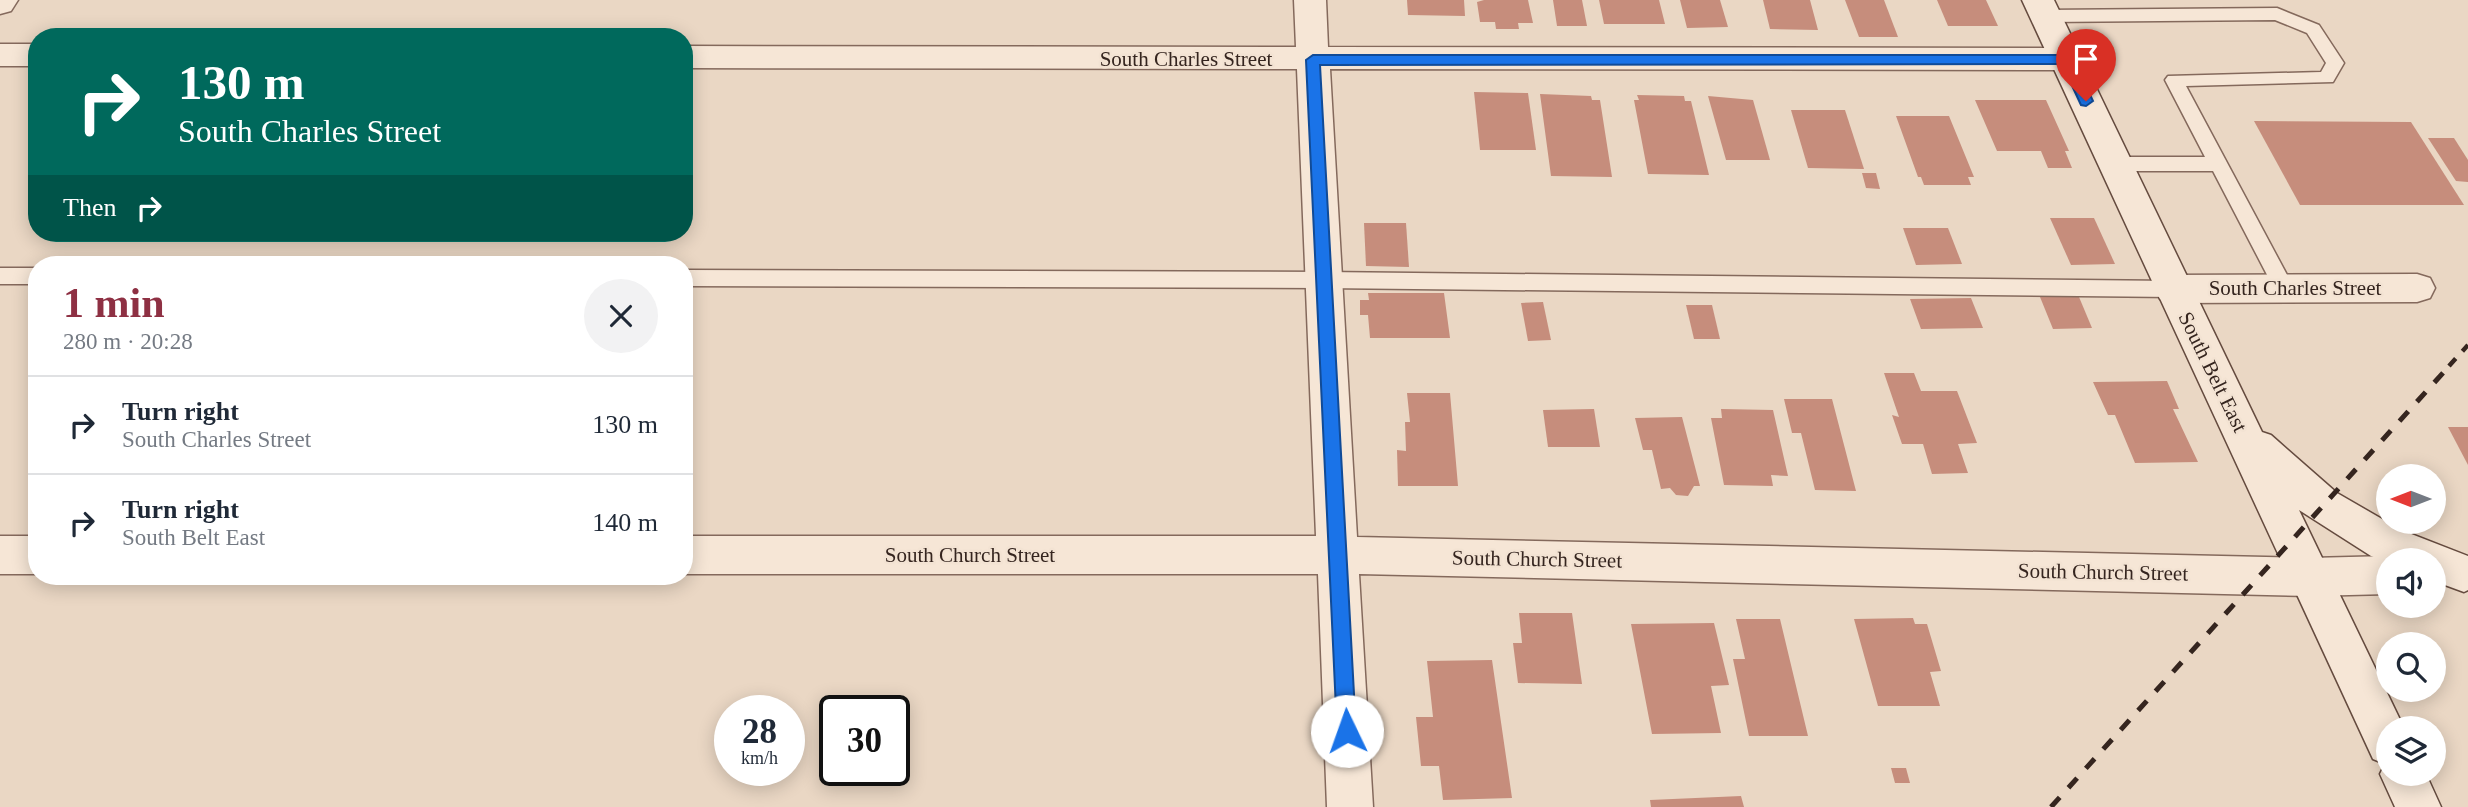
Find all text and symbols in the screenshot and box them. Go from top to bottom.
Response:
pin [2056,29,2116,101]
icon: arrive [2067,40,2105,78]
street label: South Charles Street [1100,47,1272,71]
text: 130 m [178,55,305,110]
icon: right [63,56,154,147]
text: South Charles Street [178,113,441,149]
icon: right [130,189,168,227]
text: Then [63,193,116,222]
street label: South Charles Street [2209,276,2381,300]
button: close [584,279,658,353]
text: 1 min [63,280,165,326]
street label: South Belt East [2174,308,2252,436]
text: 280 m · 20:28 [63,329,193,354]
text: Turn right [122,397,239,426]
icon: right [63,406,101,444]
text: 130 m [592,410,658,439]
text: South Charles Street [122,427,311,452]
north arrow [2376,464,2446,534]
map controls [2376,464,2446,786]
text: Turn right [122,495,239,524]
icon: right [63,504,101,542]
text: 140 m [592,508,658,537]
text: South Belt East [122,525,265,550]
street label: South Church Street [885,543,1055,567]
street label: South Church Street [1452,546,1623,572]
button: sound [2376,548,2446,618]
street label: South Church Street [2018,559,2189,585]
button: search [2376,632,2446,702]
position arrow [1310,694,1384,768]
speed limit sign: 30 [819,695,910,786]
text: 28 [742,712,777,751]
button: layers [2376,716,2446,786]
text: km/h [741,748,778,768]

